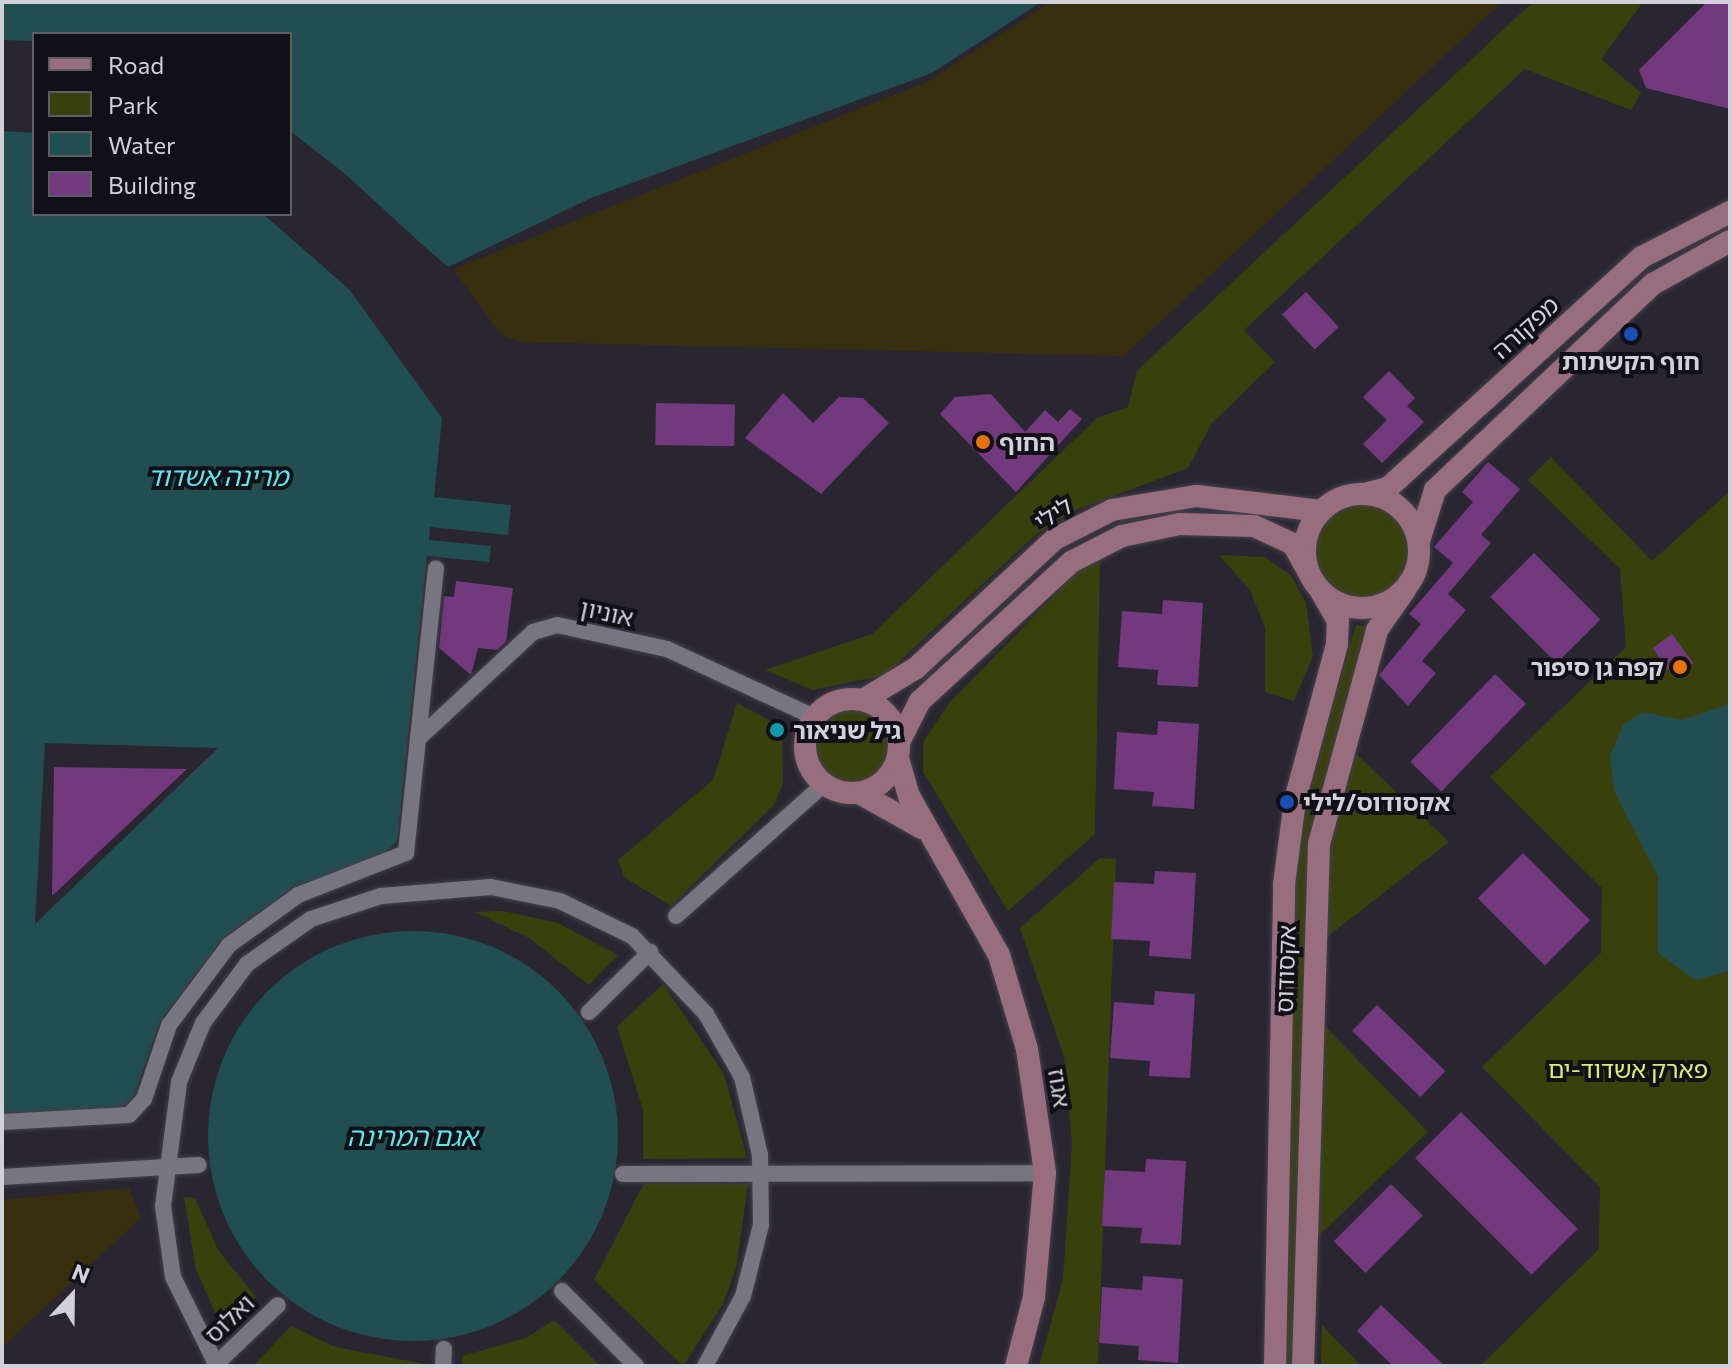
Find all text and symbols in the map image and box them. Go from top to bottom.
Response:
legend [32,32,292,216]
text: Road [108,50,164,79]
text: Park [108,90,158,119]
text: Water [108,130,176,159]
text: Building [108,170,196,199]
street label: מפקורה [1486,290,1564,364]
marker: חוף הקשתות [1622,325,1640,343]
place label: חוף הקשתות [1562,347,1700,375]
place label: החוף [999,428,1055,456]
marker: החוף [974,433,992,451]
water label: מרינה אשדוד [148,460,288,492]
street label: לילי [1029,490,1077,536]
street label: אוניון [578,592,636,632]
place label: קפה גן סיפור [1530,653,1664,681]
marker: קפה גן סיפור [1671,658,1689,676]
place label: גיל שניאור [793,716,901,744]
marker: גיל שניאור [768,721,786,739]
place label: אקסודוס/לילי [1303,788,1450,816]
marker: אקסודוס/לילי [1278,793,1296,811]
street label: אקסודוס [1269,924,1301,1014]
park label: פארק אשדוד-ים [1548,1055,1708,1083]
street label: אגוז [1043,1066,1077,1110]
water label: אגם המרינה [347,1120,477,1152]
north arrow [32,1256,112,1336]
text: N [68,1258,94,1289]
street label: ואלוס [198,1288,260,1348]

